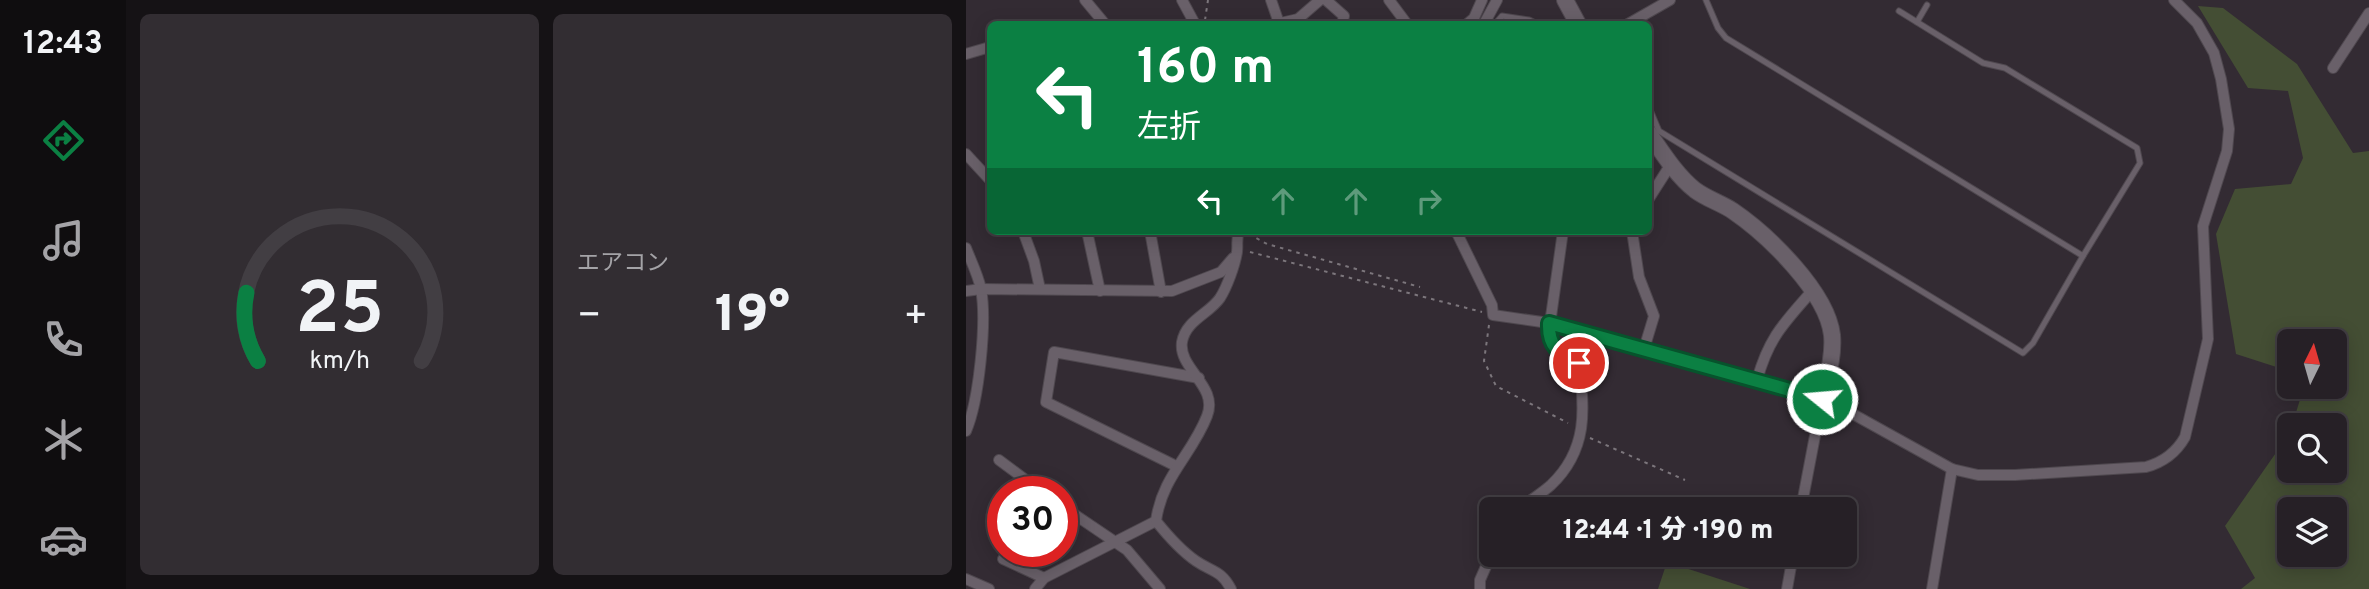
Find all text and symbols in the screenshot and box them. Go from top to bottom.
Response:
text: 12:43 [23,25,103,65]
text: 160 m [1137,39,1274,101]
icon: left [1022,49,1113,140]
text: 左折 [1137,109,1201,149]
icon: directions [39,116,88,165]
icon: left [1191,182,1229,220]
icon: ahead [1264,182,1302,220]
icon: ahead [1337,182,1375,220]
icon: right [1410,182,1448,220]
icon: music [39,216,88,265]
text: エアコン [577,250,669,279]
text: 25 [295,267,384,359]
text: 19° [715,284,790,350]
text: − [577,293,602,342]
text: + [903,293,928,342]
icon: phone [39,315,88,364]
north arrow [2277,329,2347,399]
map controls [2277,329,2347,567]
pin [1549,333,1609,393]
icon: arrive [1560,344,1598,382]
text: km/h [309,345,370,377]
position arrow [1785,362,1859,436]
button: search [2277,413,2347,483]
icon: climate [39,415,88,464]
speed limit sign: 30 [987,476,1078,567]
button: layers [2277,497,2347,567]
icon: car [39,515,88,564]
text: 12:44 · 1 分 · 190 m [1563,515,1773,548]

